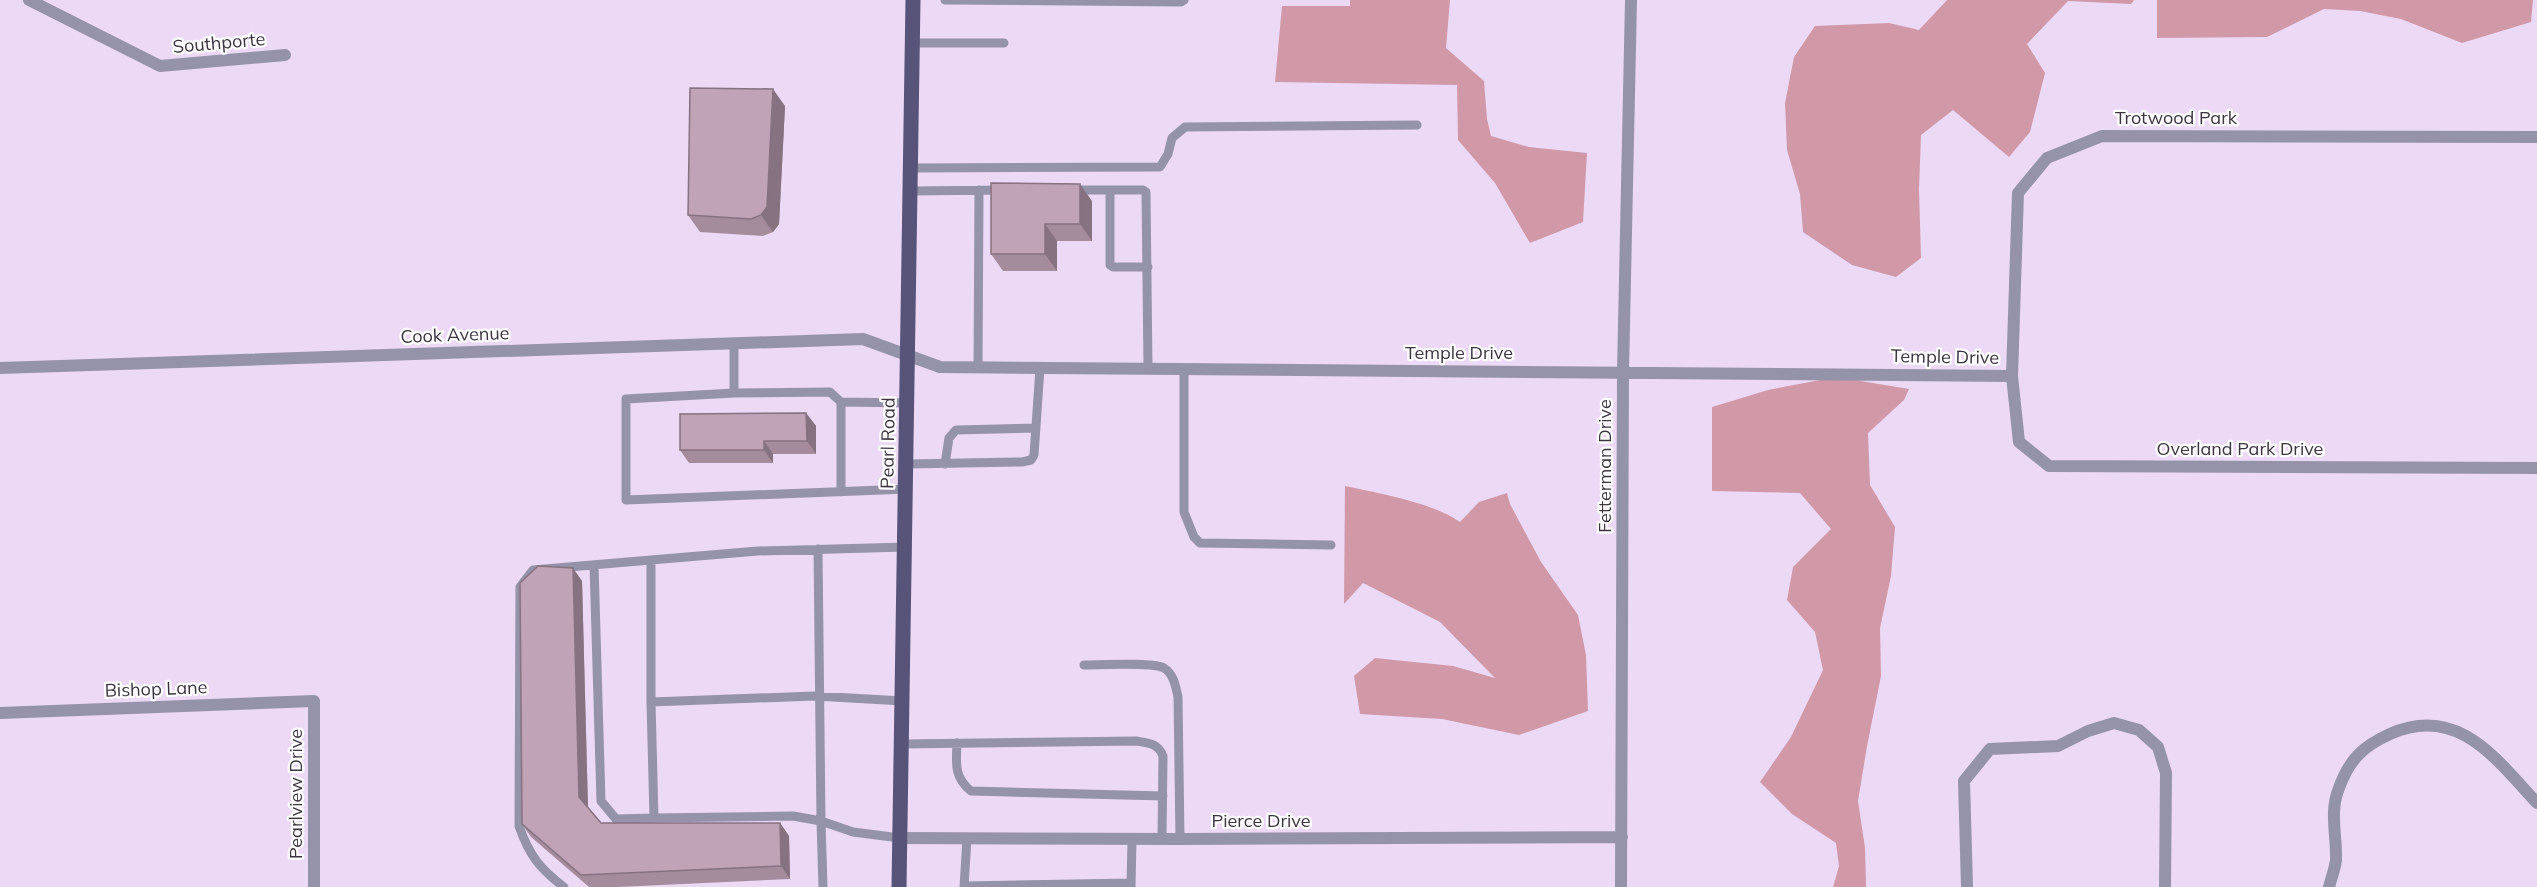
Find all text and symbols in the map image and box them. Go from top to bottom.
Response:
street label: Southporte [172,27,266,58]
street label: Trotwood Park [2115,106,2238,129]
street label: Cook Avenue [400,321,510,348]
street label: Temple Drive [1405,341,1513,364]
street label: Temple Drive [1891,344,1999,369]
street label: Pearl Road [875,397,900,489]
street label: Fetterman Drive [1593,399,1616,533]
street label: Overland Park Drive [2157,437,2323,460]
street label: Bishop Lane [104,675,208,702]
street label: Pearlview Drive [284,729,307,859]
street label: Pierce Drive [1212,809,1310,832]

